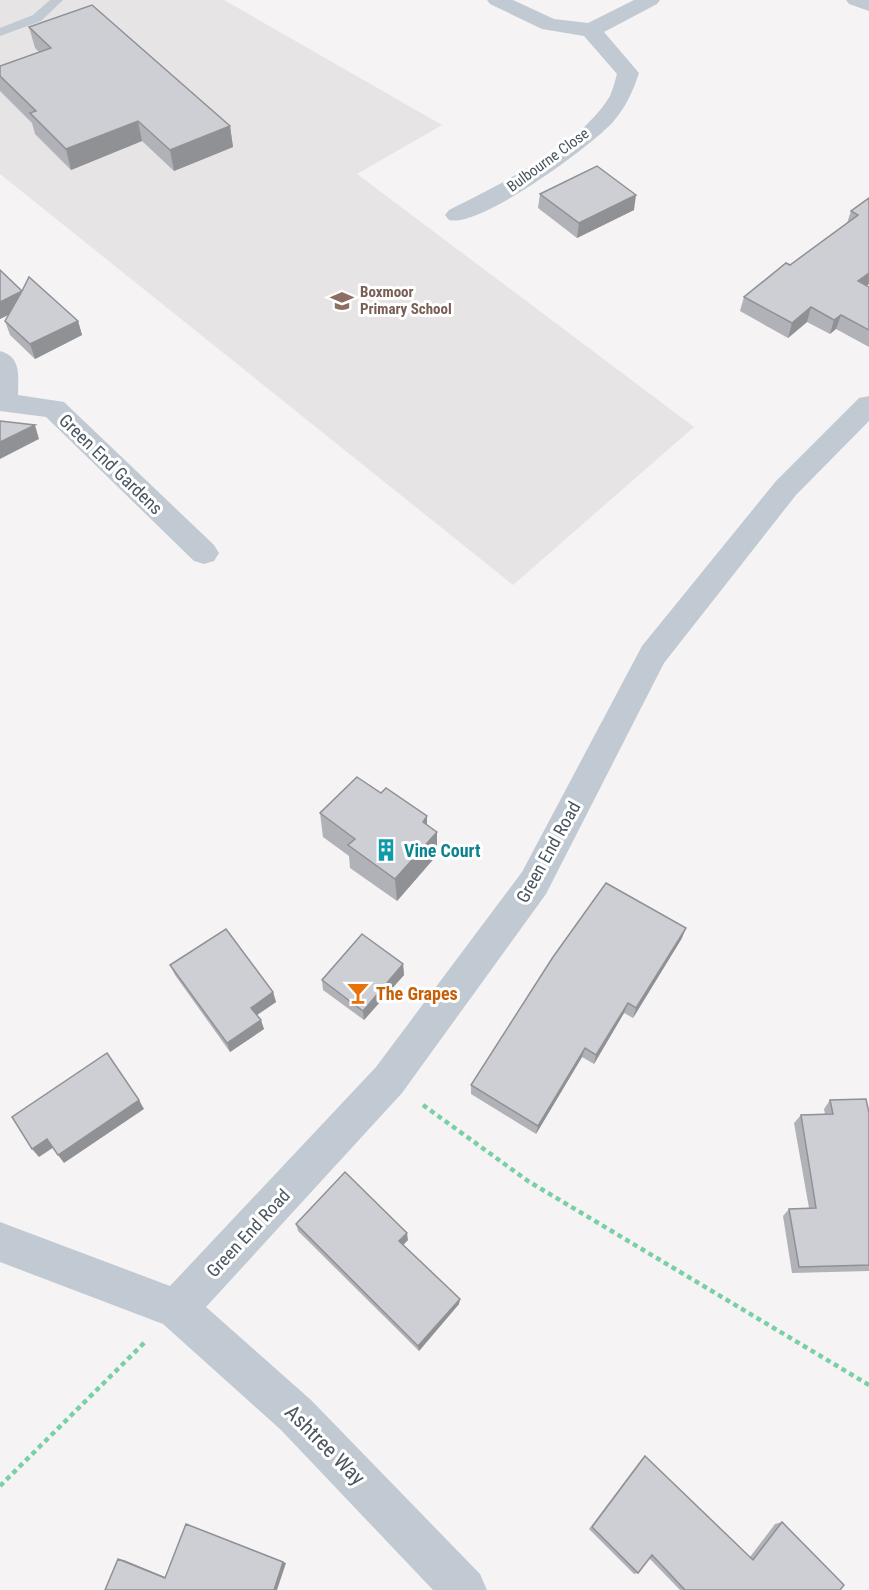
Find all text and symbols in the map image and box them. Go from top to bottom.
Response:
street label: Bulbourne Close [504,124,592,196]
place label: Boxmoor Primary School [360,283,452,318]
school or university icon: Boxmoor Primary School [329,288,355,314]
street label: Green End Gardens [55,409,167,519]
street label: Green End Road [512,798,584,906]
building icon: Vine Court [373,837,399,863]
place label: Vine Court [404,840,481,861]
bar icon: The Grapes [345,980,371,1006]
place label: The Grapes [376,983,458,1004]
street label: Green End Road [202,1185,294,1281]
street label: Ashtree Way [280,1400,370,1490]

